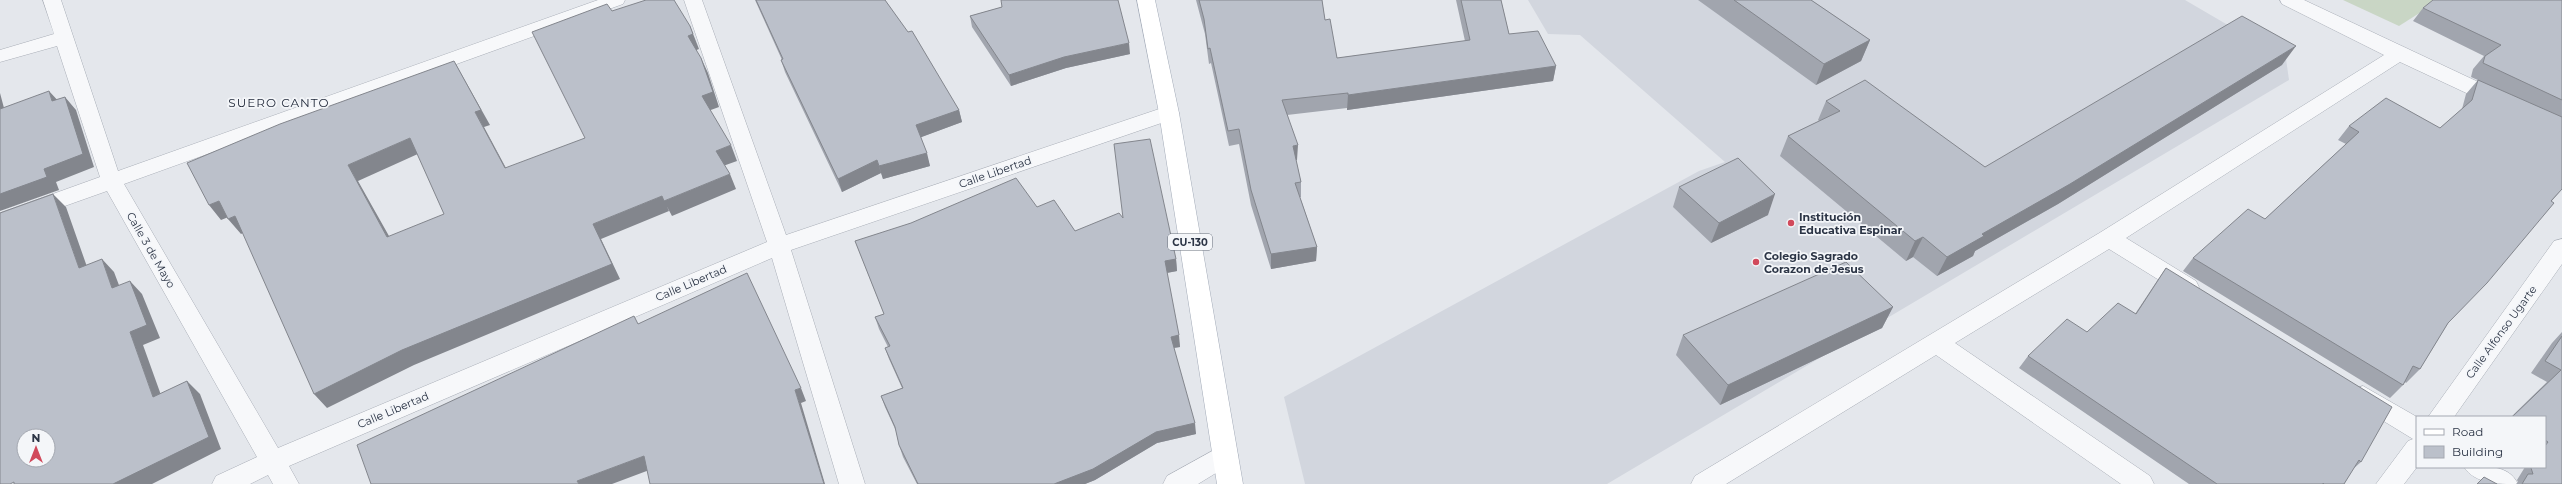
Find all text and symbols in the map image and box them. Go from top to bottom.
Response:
district label: SUERO CANTO [228,95,330,110]
street label: Calle Libertad [957,153,1033,191]
street label: Calle 3 de Mayo [124,210,178,290]
place label: Institución Educativa Espinar [1799,210,1903,237]
marker: Institución Educativa Espinar [1786,218,1796,228]
road number: CU-130 [1168,234,1212,250]
place label: Colegio Sagrado Corazon de Jesus [1764,249,1864,276]
marker: Colegio Sagrado Corazon de Jesus [1751,257,1761,267]
street label: Calle Libertad [653,262,729,304]
street label: Calle Alfonso Ugarte [2462,282,2540,381]
street label: Calle Libertad [355,389,431,431]
legend [2416,416,2546,468]
text: Road [2452,424,2483,439]
north arrow [16,428,56,468]
text: N [32,431,40,445]
text: Building [2452,444,2503,459]

